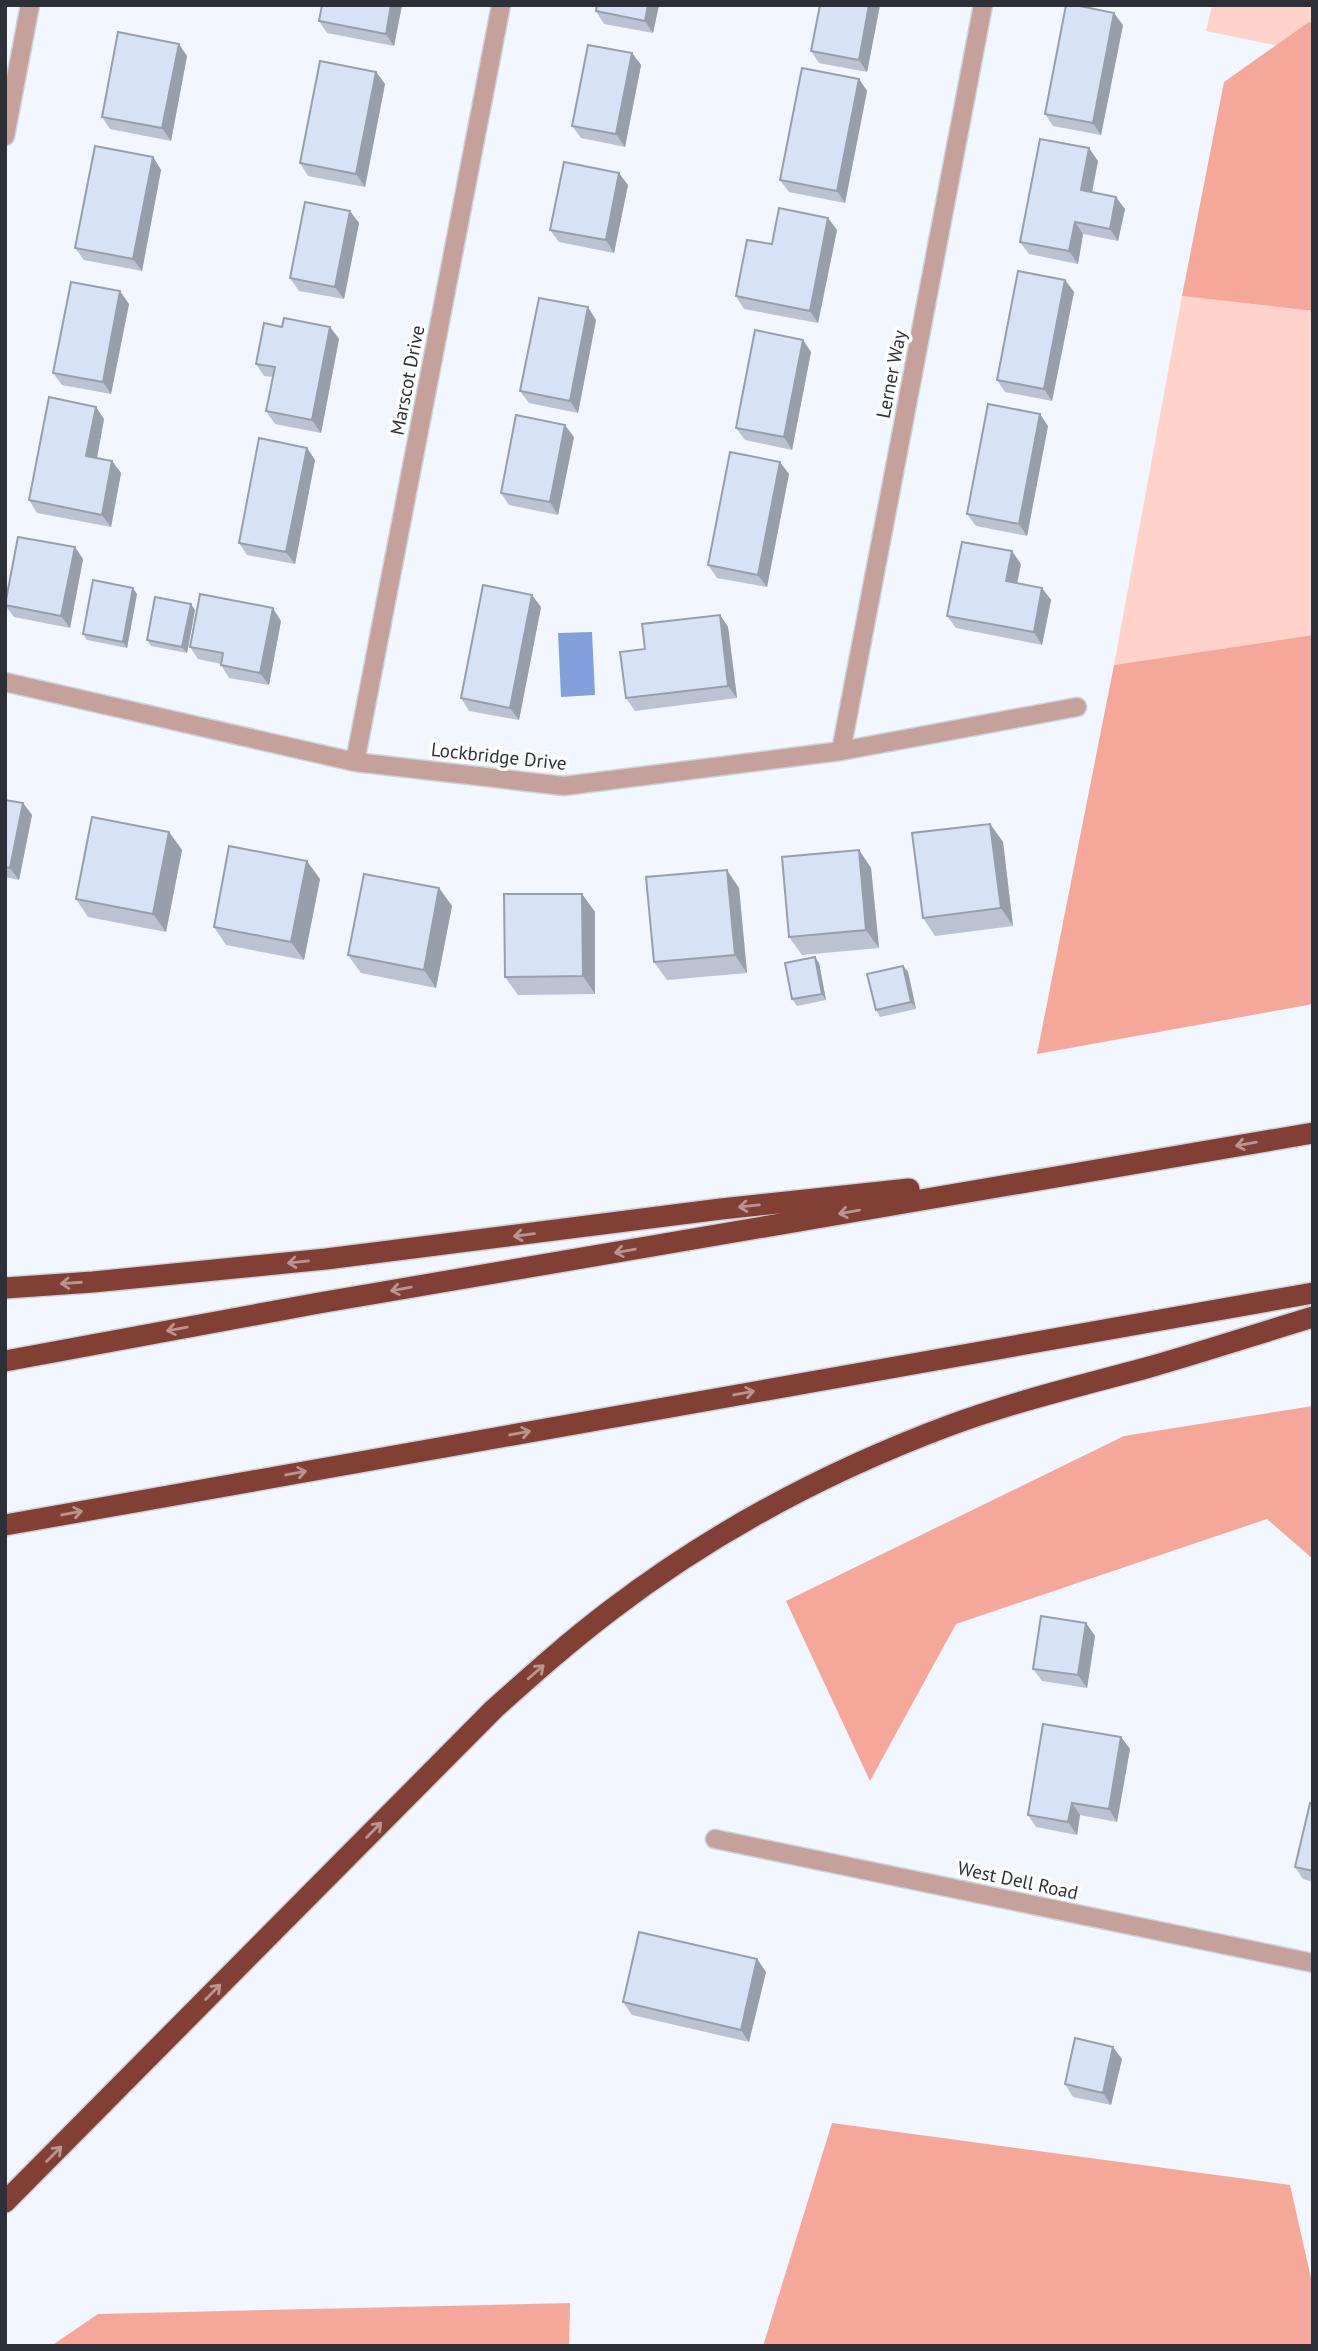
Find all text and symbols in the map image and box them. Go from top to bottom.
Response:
street label: Marscot Drive [385,323,429,437]
street label: Lerner Way [871,328,911,420]
street label: Lockbridge Drive [430,737,568,775]
one-way arrow [1235,1138,1257,1151]
one-way arrow [738,1200,761,1213]
one-way arrow [838,1206,861,1219]
one-way arrow [513,1228,535,1241]
one-way arrow [614,1245,637,1258]
one-way arrow [287,1256,310,1269]
one-way arrow [60,1277,83,1290]
one-way arrow [390,1283,413,1296]
one-way arrow [166,1323,189,1337]
one-way arrow [732,1386,755,1399]
one-way arrow [508,1426,531,1439]
one-way arrow [284,1466,307,1479]
one-way arrow [60,1506,83,1519]
one-way arrow [527,1664,545,1680]
one-way arrow [365,1822,382,1839]
street label: West Dell Road [956,1856,1080,1904]
one-way arrow [205,1984,222,2001]
one-way arrow [45,2145,62,2162]

